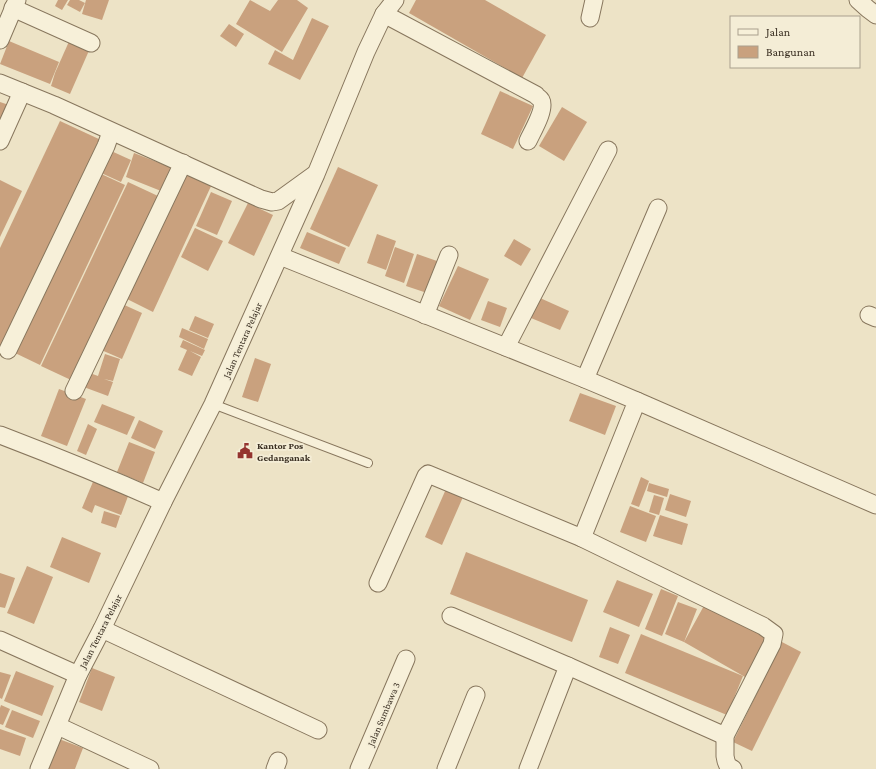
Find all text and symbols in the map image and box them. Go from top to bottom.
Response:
legend [730,16,860,68]
text: Jalan [765,25,791,39]
text: Bangunan [766,45,816,59]
street label: Jalan Tentara Pelajar [220,300,265,381]
place label: Kantor Pos Gedanganak [257,440,311,463]
public building icon: Kantor Pos Gedanganak [236,442,254,460]
street label: Jalan Tentara Pelajar [77,592,125,671]
street label: Jalan Sumbawa 3 [365,680,402,749]

